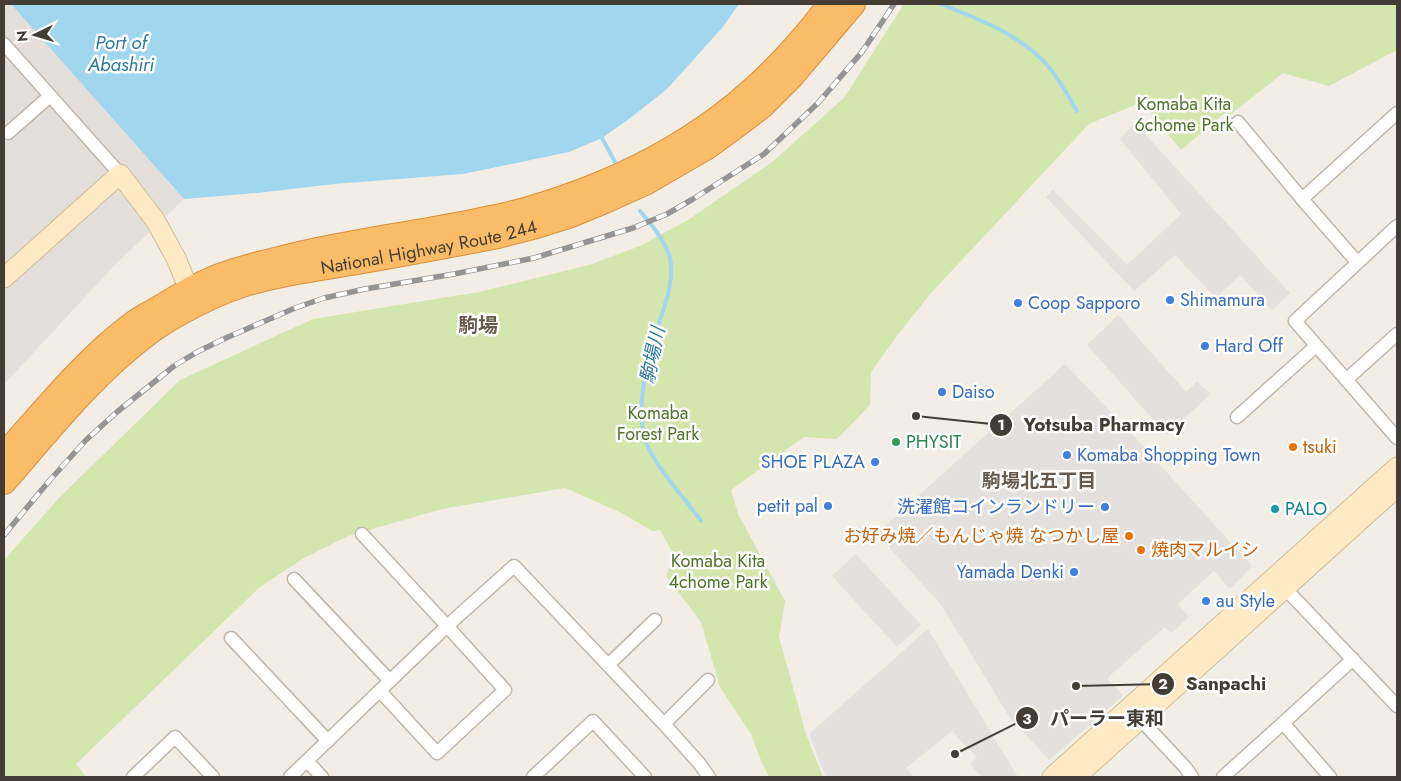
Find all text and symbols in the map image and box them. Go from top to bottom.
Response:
north arrow [10,10,60,60]
water label: Port of Abashiri [87,29,155,78]
text: N [12,30,32,43]
park label: Komaba Kita 6chome Park [1134,91,1234,138]
street label: National Highway Route 244 [319,213,540,281]
place label: Shimamura [1180,287,1265,313]
place label: Coop Sapporo [1028,290,1140,316]
marker: Shimamura [1164,294,1176,306]
marker: Coop Sapporo [1012,297,1024,309]
district label: 駒場 [458,311,498,340]
water label: 駒場川 [633,322,672,386]
place label: Hard Off [1215,333,1284,359]
marker: Hard Off [1199,340,1211,352]
place label: Daiso [952,379,995,405]
marker: Daiso [936,386,948,398]
park label: Komaba Forest Park [617,400,699,447]
callout: Yotsuba Pharmacy [989,408,1195,442]
text: Yotsuba Pharmacy [1023,411,1186,438]
text: 1 [997,414,1005,436]
place label: PHYSIT [906,429,962,455]
place label: tsuki [1303,434,1337,460]
marker: PHYSIT [890,436,902,448]
marker: tsuki [1287,441,1299,453]
place label: Komaba Shopping Town [1077,442,1261,468]
place label: SHOE PLAZA [761,449,865,475]
marker: Komaba Shopping Town [1061,449,1073,461]
marker: SHOE PLAZA [869,456,881,468]
district label: 駒場北五丁目 [982,467,1096,494]
place label: petit pal [757,493,818,519]
place label: 洗濯館コインランドリー [897,494,1095,520]
place label: PALO [1285,496,1327,522]
marker: petit pal [822,500,834,512]
marker: 洗濯館コインランドリー [1099,501,1111,513]
marker: PALO [1269,503,1281,515]
place label: お好み焼／もんじゃ焼 なつかし屋 [844,523,1119,549]
marker: お好み焼／もんじゃ焼 なつかし屋 [1123,530,1135,542]
place label: 焼肉マルイシ [1151,537,1259,563]
marker: 焼肉マルイシ [1135,544,1147,556]
park label: Komaba Kita 4chome Park [668,548,768,595]
place label: Yamada Denki [956,559,1064,585]
marker: Yamada Denki [1068,566,1080,578]
place label: au Style [1216,588,1275,614]
marker: au Style [1200,595,1212,607]
callout: Sanpachi [1151,667,1276,701]
text: Sanpachi [1186,670,1266,697]
text: 2 [1158,673,1168,695]
callout: パーラー東和 [1015,701,1174,735]
text: パーラー東和 [1050,705,1164,732]
text: 3 [1022,708,1032,730]

